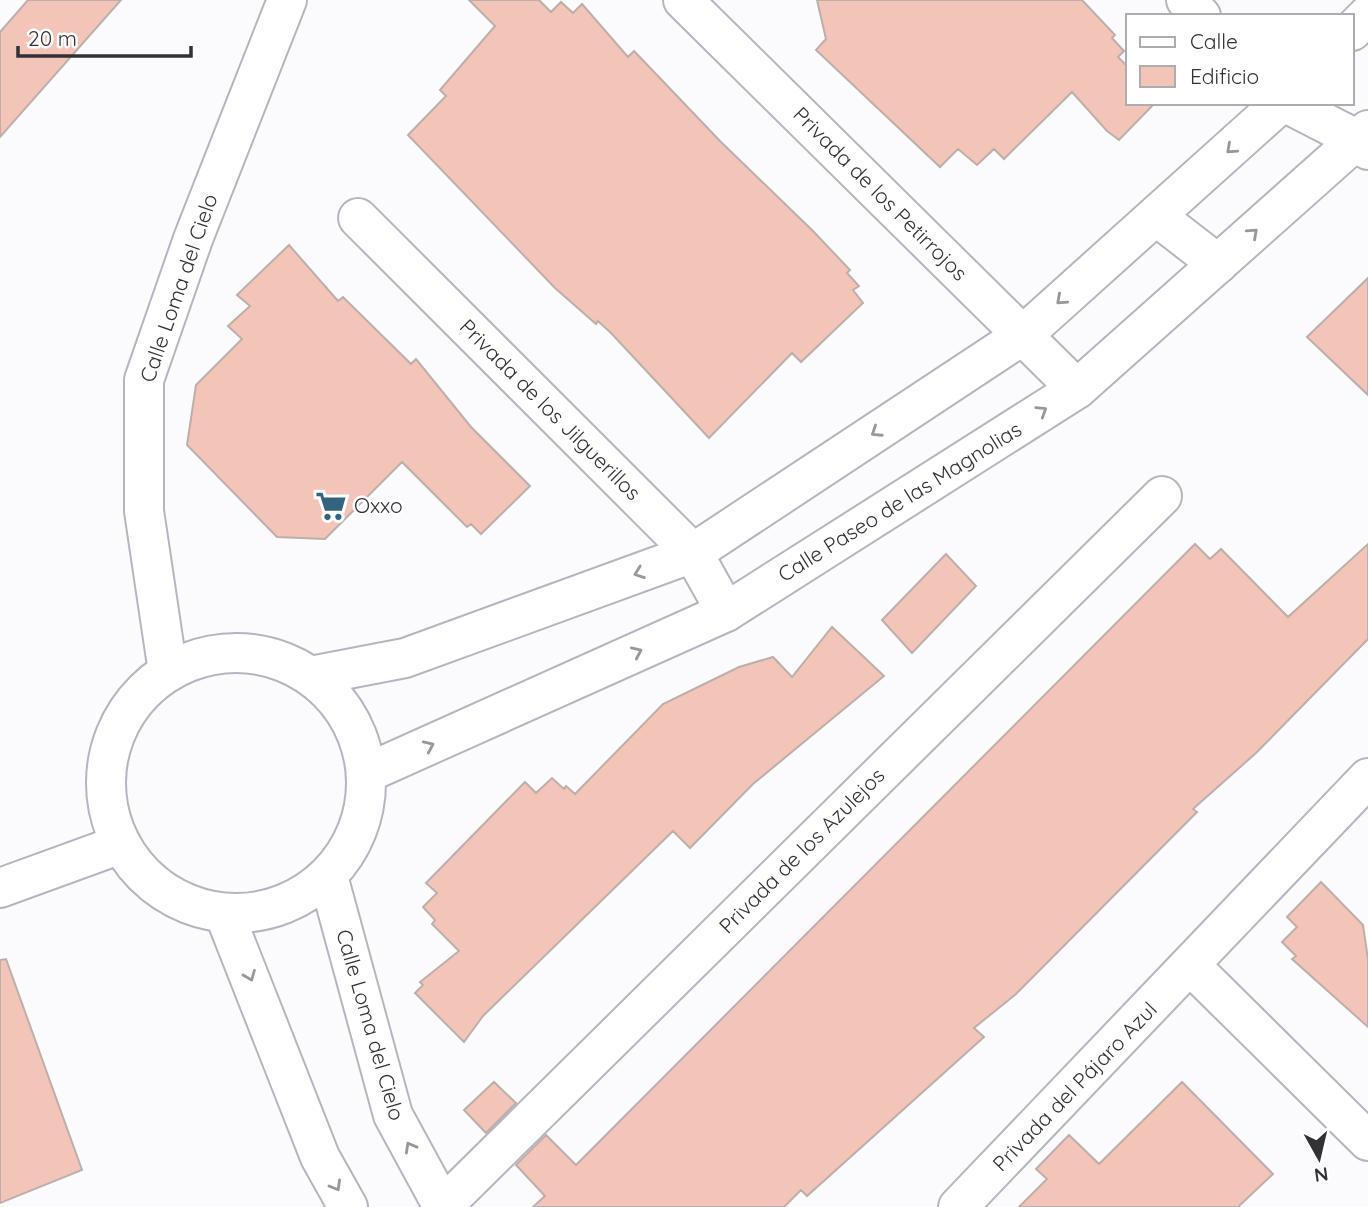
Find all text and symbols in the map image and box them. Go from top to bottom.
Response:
scale bar [18,14,191,58]
legend [1126,14,1354,105]
text: 20 m [28,25,77,51]
text: Calle [1190,28,1238,54]
text: Edificio [1190,63,1259,89]
street label: Privada de los Petirrojos [788,101,973,286]
one-way arrow [1226,141,1239,153]
street label: Calle Loma del Cielo [134,190,222,385]
one-way arrow [1245,229,1258,241]
one-way arrow [1056,292,1069,305]
street label: Privada de los Jilguerillos [455,313,647,505]
one-way arrow [1035,407,1048,420]
street label: Calle Paseo de las Magnolias [773,415,1026,587]
one-way arrow [870,424,883,437]
supermarket icon: Oxxo [314,489,348,523]
place label: Oxxo [354,492,403,518]
one-way arrow [634,564,646,578]
one-way arrow [630,646,642,660]
one-way arrow [422,740,435,754]
street label: Privada de los Azulejos [713,762,890,939]
street label: Calle Loma del Cielo [331,926,411,1123]
one-way arrow [242,969,256,982]
street label: Privada del Pájaro Azul [987,996,1162,1176]
north arrow [1284,1123,1354,1193]
one-way arrow [405,1142,419,1154]
text: N [1313,1162,1330,1188]
one-way arrow [328,1179,341,1192]

